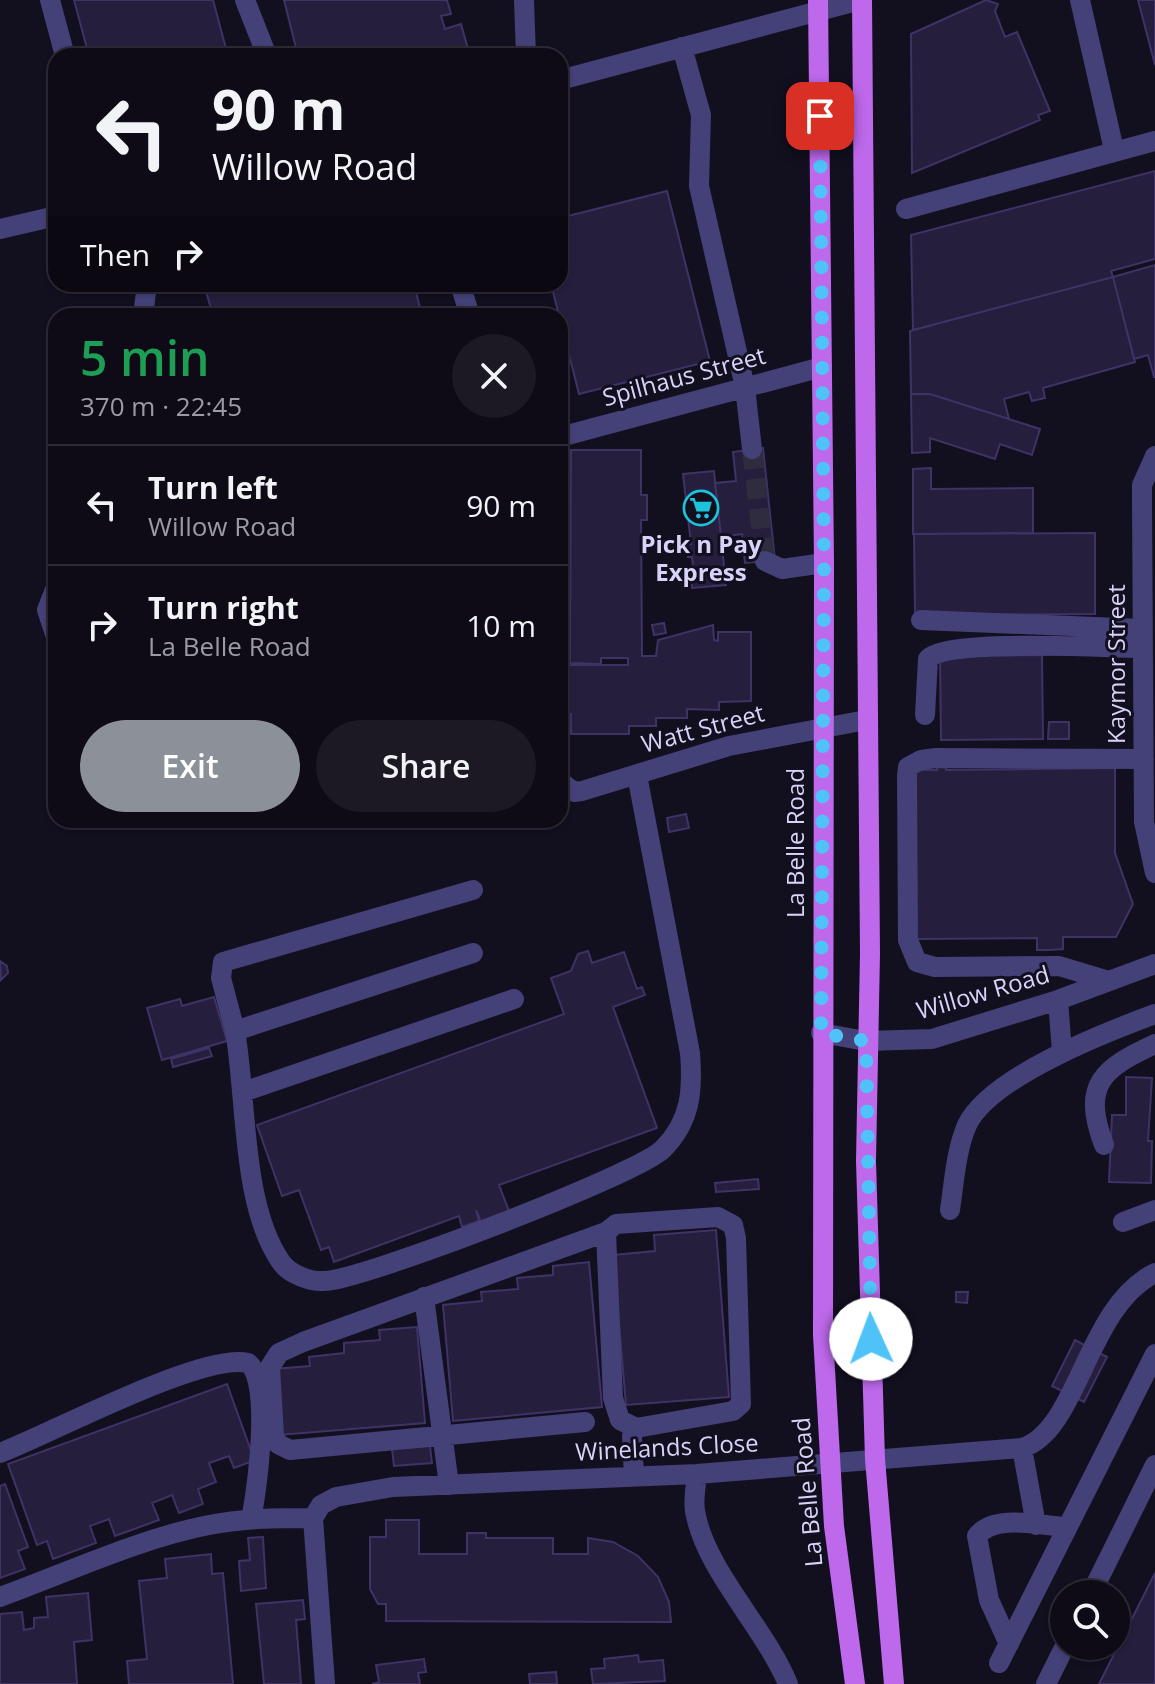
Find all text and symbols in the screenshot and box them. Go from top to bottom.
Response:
text: 90 m [212,70,346,146]
icon: left [80,80,184,184]
pin [786,82,854,150]
icon: arrive [798,94,842,138]
text: Willow Road [212,142,417,191]
icon: right [166,232,210,276]
text: Then [80,234,150,275]
text: 5 min [80,325,210,390]
button: close [452,334,536,418]
street label: Spilhaus Street [598,338,769,413]
text: 370 m · 22:45 [80,388,242,424]
text: Turn left [148,467,278,508]
icon: left [80,483,124,527]
text: 90 m [466,485,536,526]
supermarket icon: Pick n Pay Express [682,489,720,527]
text: Willow Road [148,508,296,544]
place label: Pick n Pay Express [640,527,762,588]
street label: Kaymor Street [1099,584,1132,744]
text: Turn right [148,587,299,628]
icon: right [80,603,124,647]
text: 10 m [466,605,536,646]
text: La Belle Road [148,628,311,664]
street label: Watt Street [638,695,768,760]
button: Exit [80,720,300,812]
button: Share [316,720,536,812]
street label: La Belle Road [778,768,811,918]
street label: Willow Road [912,957,1053,1026]
position arrow [829,1297,913,1381]
street label: La Belle Road [784,1416,829,1568]
street label: Winelands Close [574,1425,759,1468]
map controls [1050,1580,1130,1660]
button: search [1050,1580,1130,1660]

